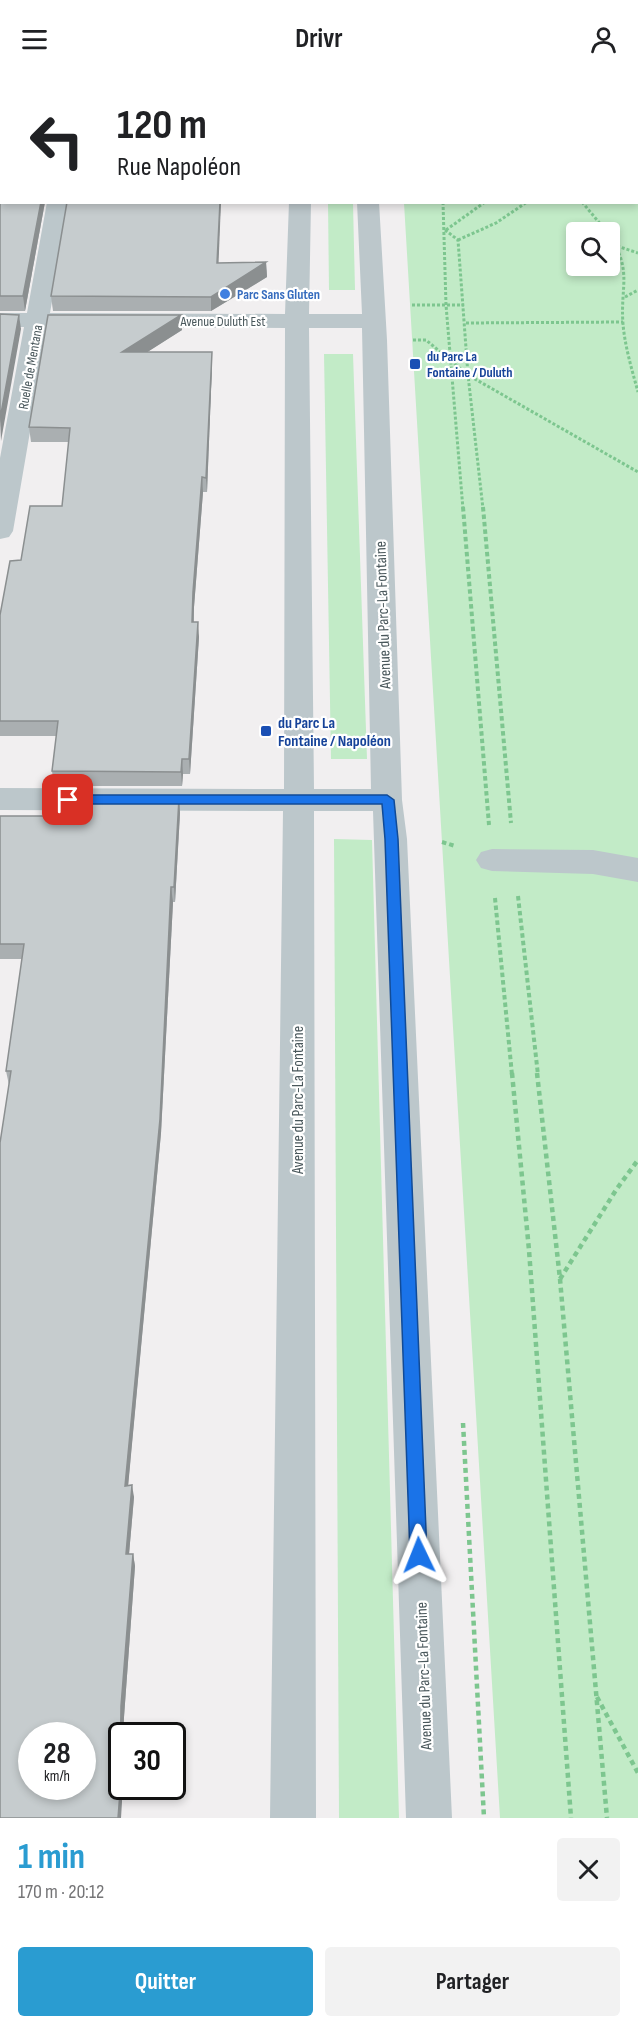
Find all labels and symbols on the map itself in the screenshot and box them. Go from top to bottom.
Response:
place label: Parc Sans Gluten [237,286,320,303]
marker: Parc Sans Gluten [218,287,232,301]
street label: Avenue Duluth Est [179,313,266,330]
street label: Ruelle de Mentana [15,323,46,411]
place label: du Parc La Fontaine / Duluth [427,348,512,381]
marker: du Parc La Fontaine / Duluth [408,357,422,371]
street label: Avenue du Parc-La Fontaine [371,541,396,690]
place label: du Parc La Fontaine / Napoléon [278,714,391,751]
marker: du Parc La Fontaine / Napoléon [259,724,273,738]
pin [42,774,93,825]
street label: Avenue du Parc-La Fontaine [289,1026,308,1175]
position arrow [387,1523,451,1587]
street label: Avenue du Parc-La Fontaine [412,1602,437,1751]
speed limit sign: 30 [108,1722,186,1800]

